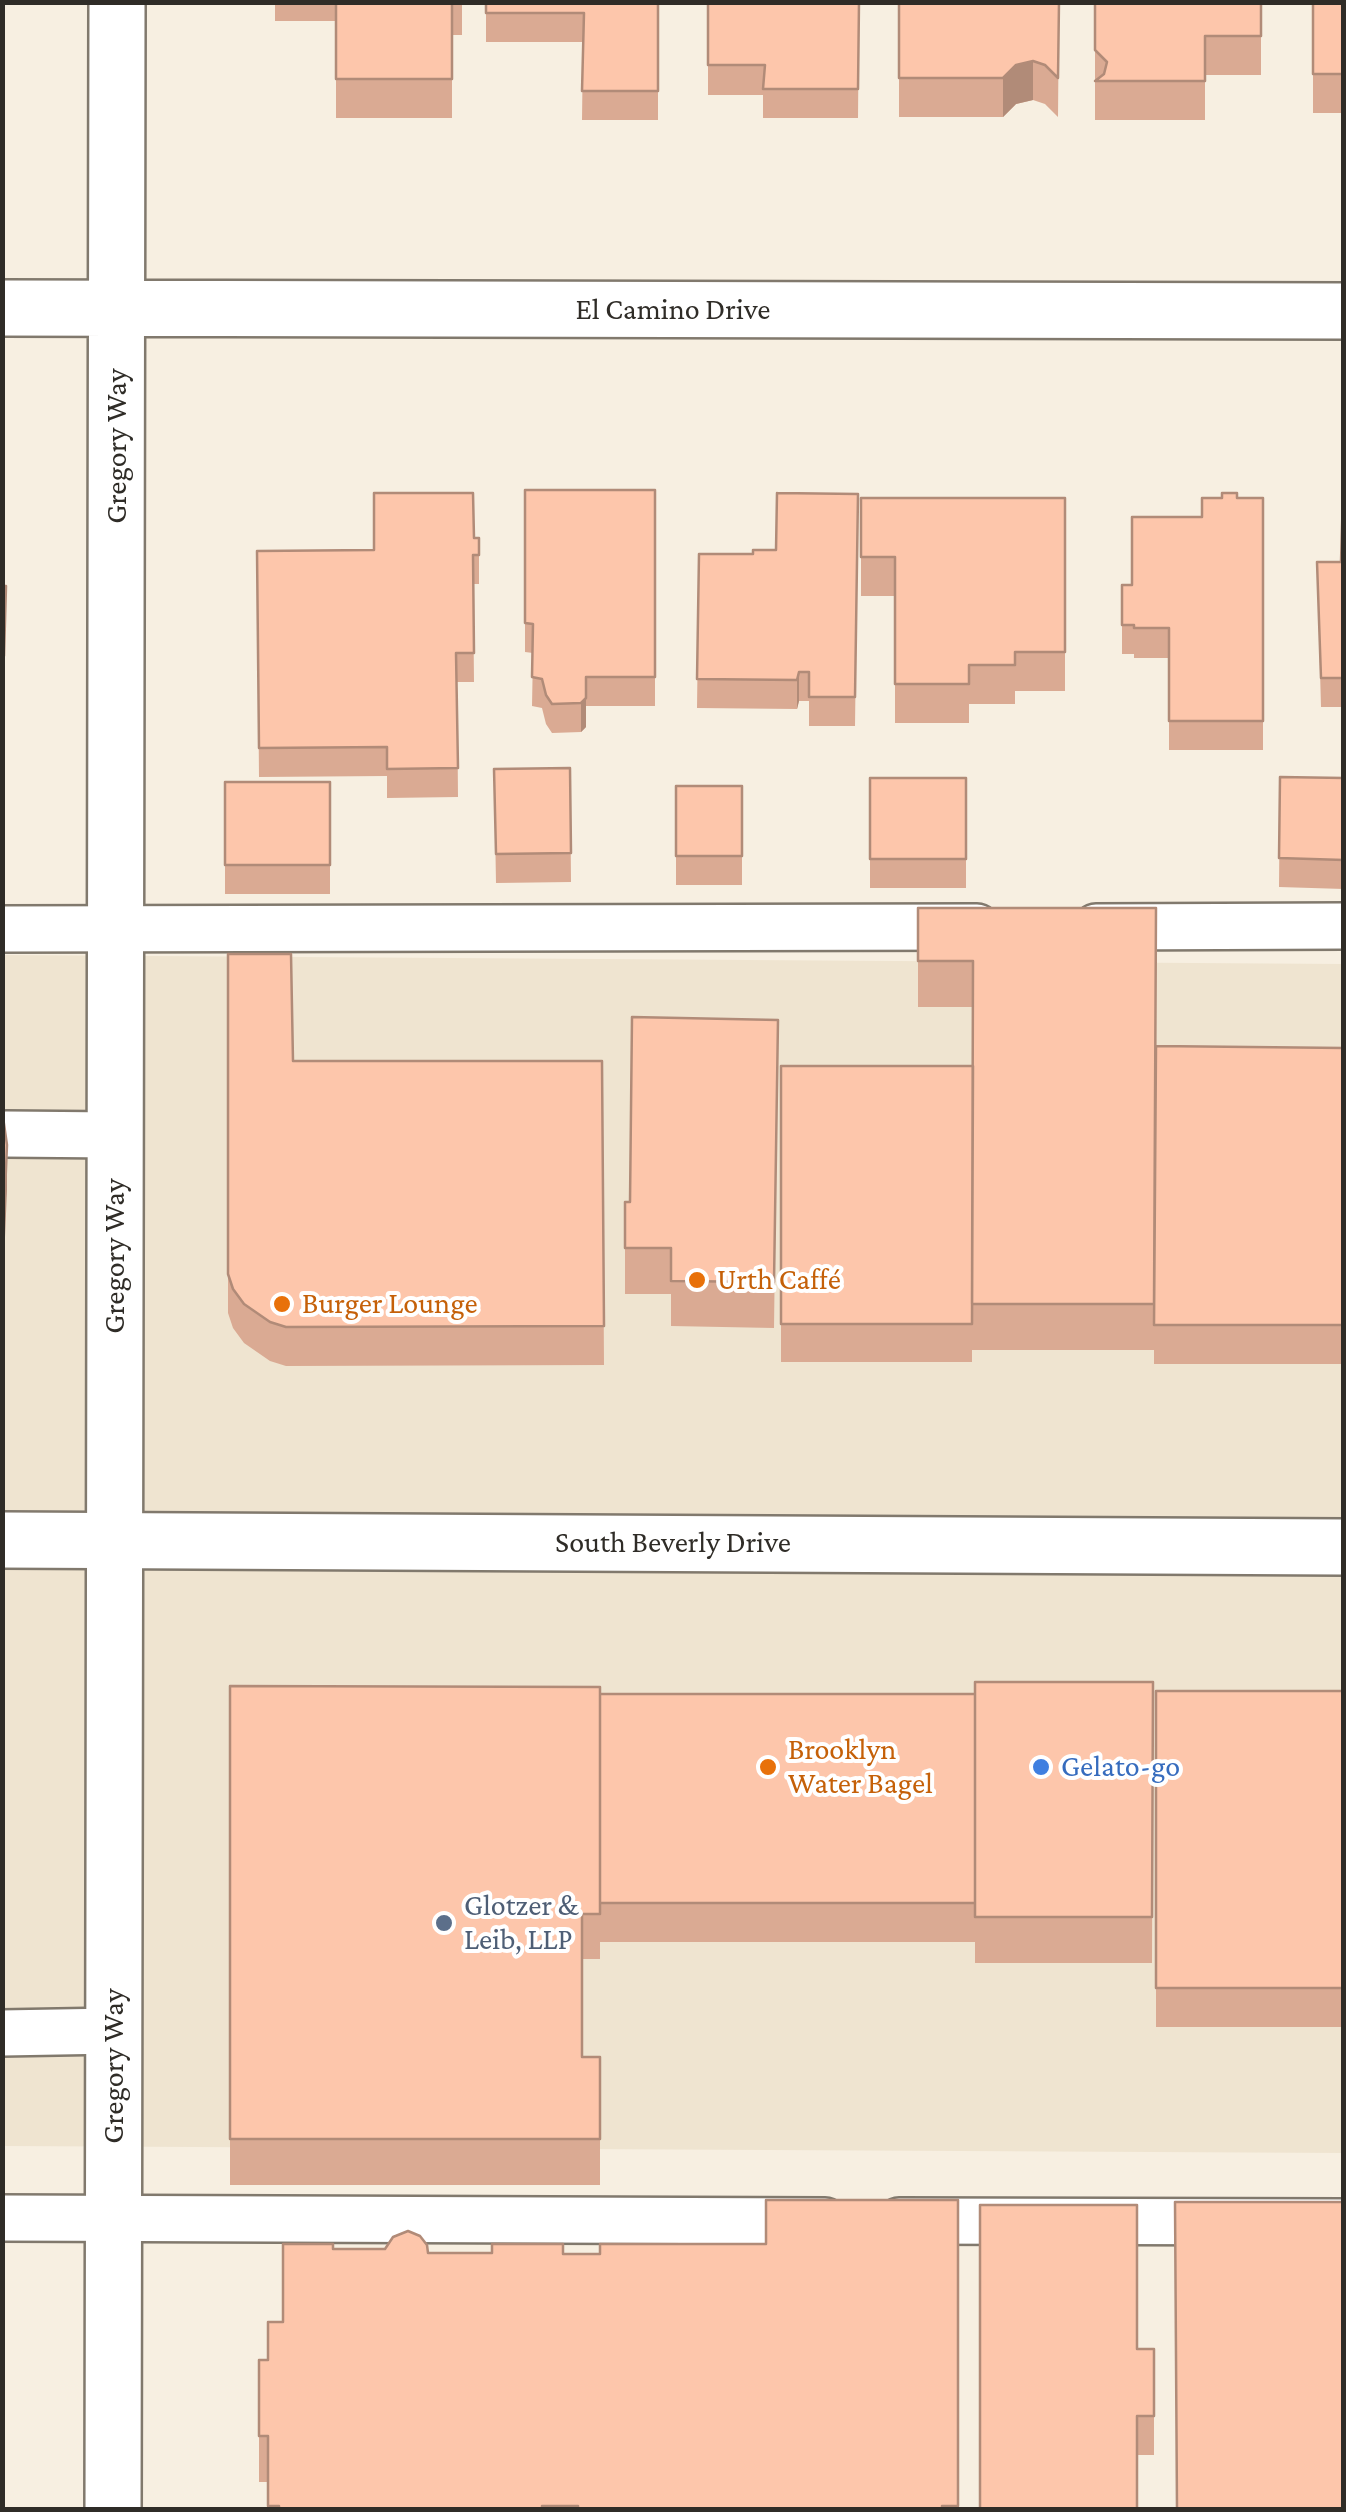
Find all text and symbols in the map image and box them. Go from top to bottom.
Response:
street label: El Camino Drive [575,292,771,328]
street label: Gregory Way [99,368,135,524]
street label: Gregory Way [97,1178,133,1334]
place label: Urth Caffé [717,1262,841,1298]
marker: Urth Caffé [686,1269,708,1291]
place label: Burger Lounge [302,1286,478,1322]
marker: Burger Lounge [271,1293,293,1315]
street label: South Beverly Drive [555,1525,791,1561]
place label: Brooklyn Water Bagel [788,1732,933,1802]
place label: Gelato-go [1061,1749,1180,1785]
marker: Brooklyn Water Bagel [757,1756,779,1778]
marker: Gelato-go [1030,1756,1052,1778]
place label: Glotzer & Leib, LLP [464,1888,579,1958]
marker: Glotzer & Leib, LLP [433,1912,455,1934]
street label: Gregory Way [96,1988,132,2144]

